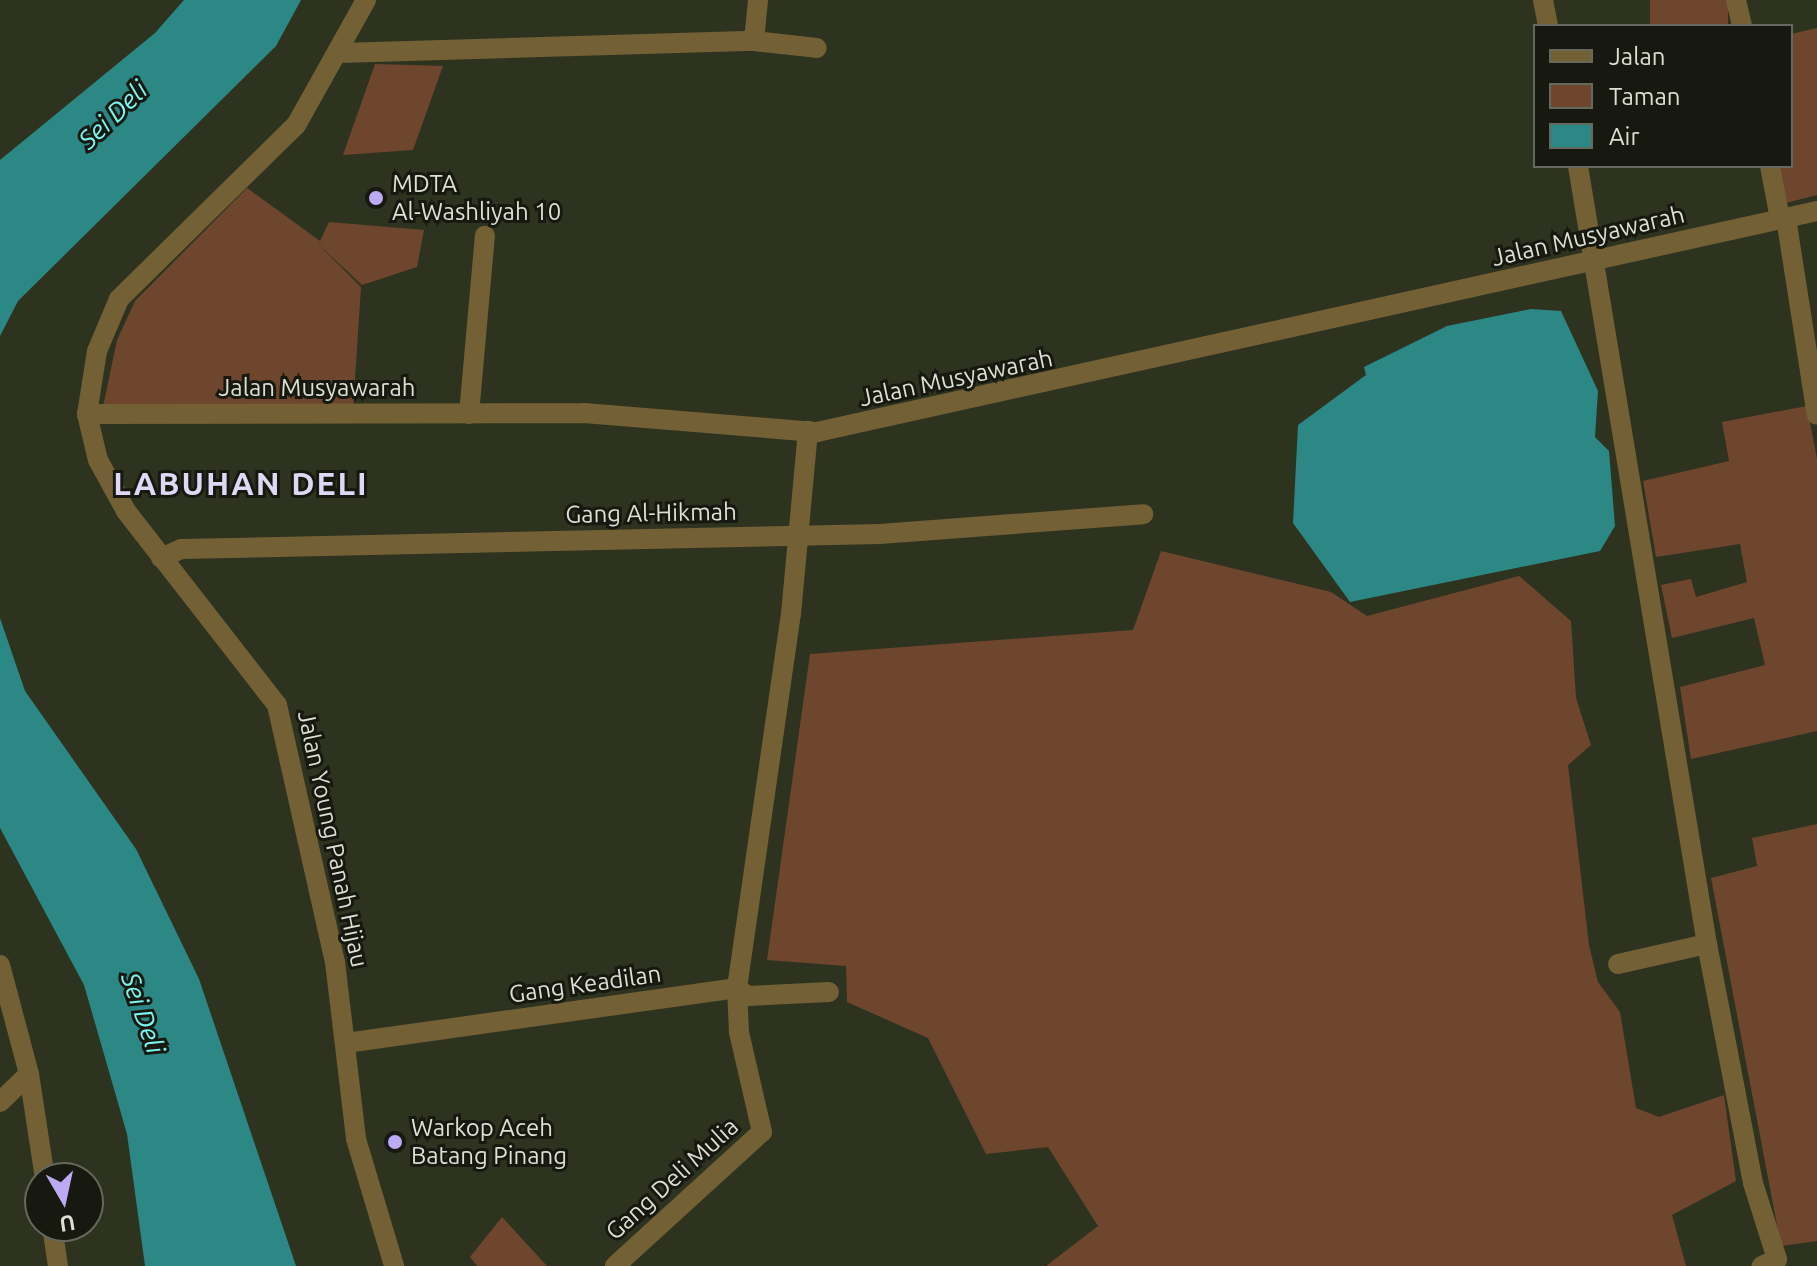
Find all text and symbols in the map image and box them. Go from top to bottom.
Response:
legend [1533,24,1793,168]
text: Jalan [1609,43,1666,70]
water label: Sei Deli [72,75,154,155]
text: Taman [1609,83,1681,110]
text: Air [1609,123,1640,150]
place label: MDTA Al-Washliyah 10 [392,170,561,226]
marker: MDTA Al-Washliyah 10 [367,189,385,207]
street label: Jalan Musyawarah [1489,200,1687,272]
street label: Jalan Musyawarah [857,343,1055,413]
street label: Jalan Musyawarah [219,374,415,402]
district label: LABUHAN DELI [113,464,369,502]
street label: Gang Al-Hikmah [565,497,737,529]
street label: Jalan Young Panah Hijau [292,708,374,970]
street label: Gang Keadilan [507,959,663,1009]
water label: Sei Deli [115,968,171,1058]
street label: Gang Deli Mulia [600,1112,744,1246]
place label: Warkop Aceh Batang Pinang [411,1114,567,1170]
marker: Warkop Aceh Batang Pinang [386,1133,404,1151]
north arrow [24,1162,104,1242]
text: U [58,1211,77,1238]

